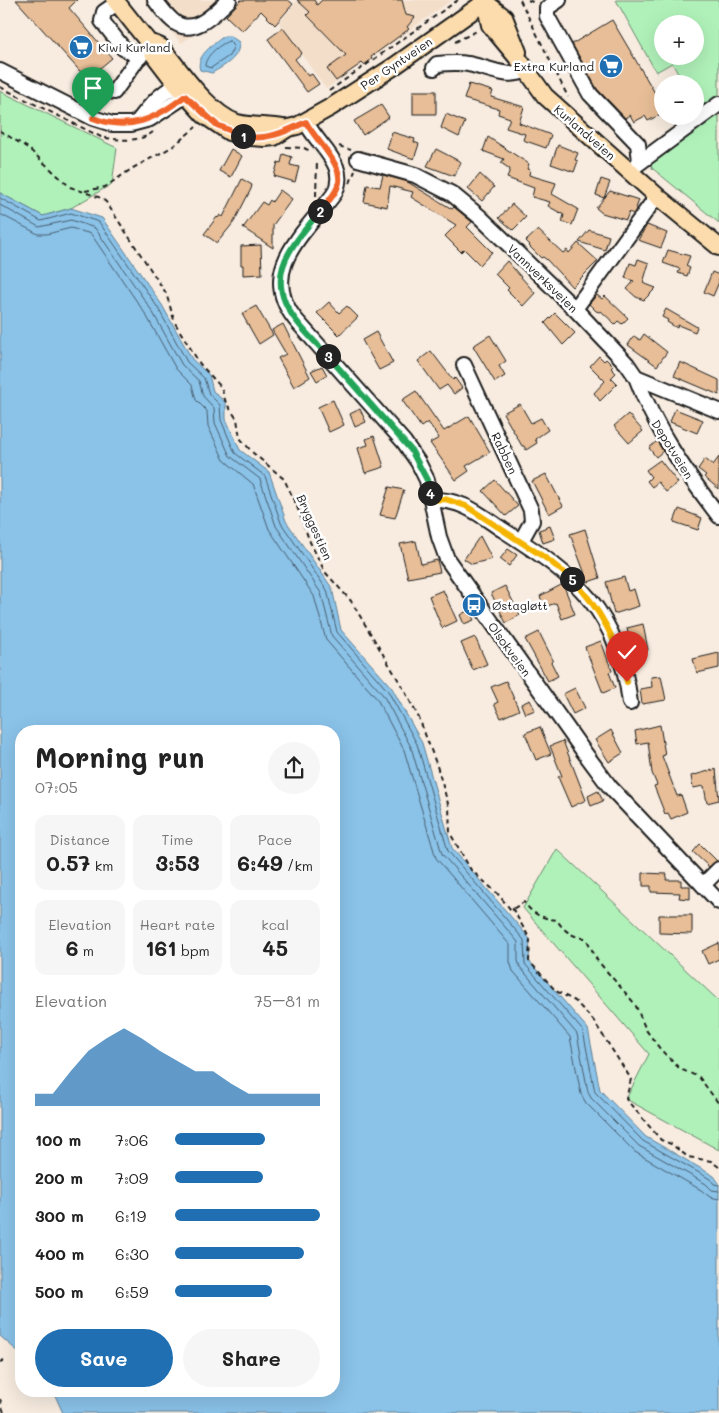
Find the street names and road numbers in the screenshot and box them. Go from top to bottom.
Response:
street label: Per Gyntveien [357,33,435,93]
street label: Kurlandveien [551,101,619,163]
street label: Vannverksveien [504,240,582,316]
street label: Depotveien [648,416,698,482]
street label: Rabben [488,429,522,477]
street label: Bryggestien [293,492,337,562]
street label: Olsokveien [485,619,535,679]

